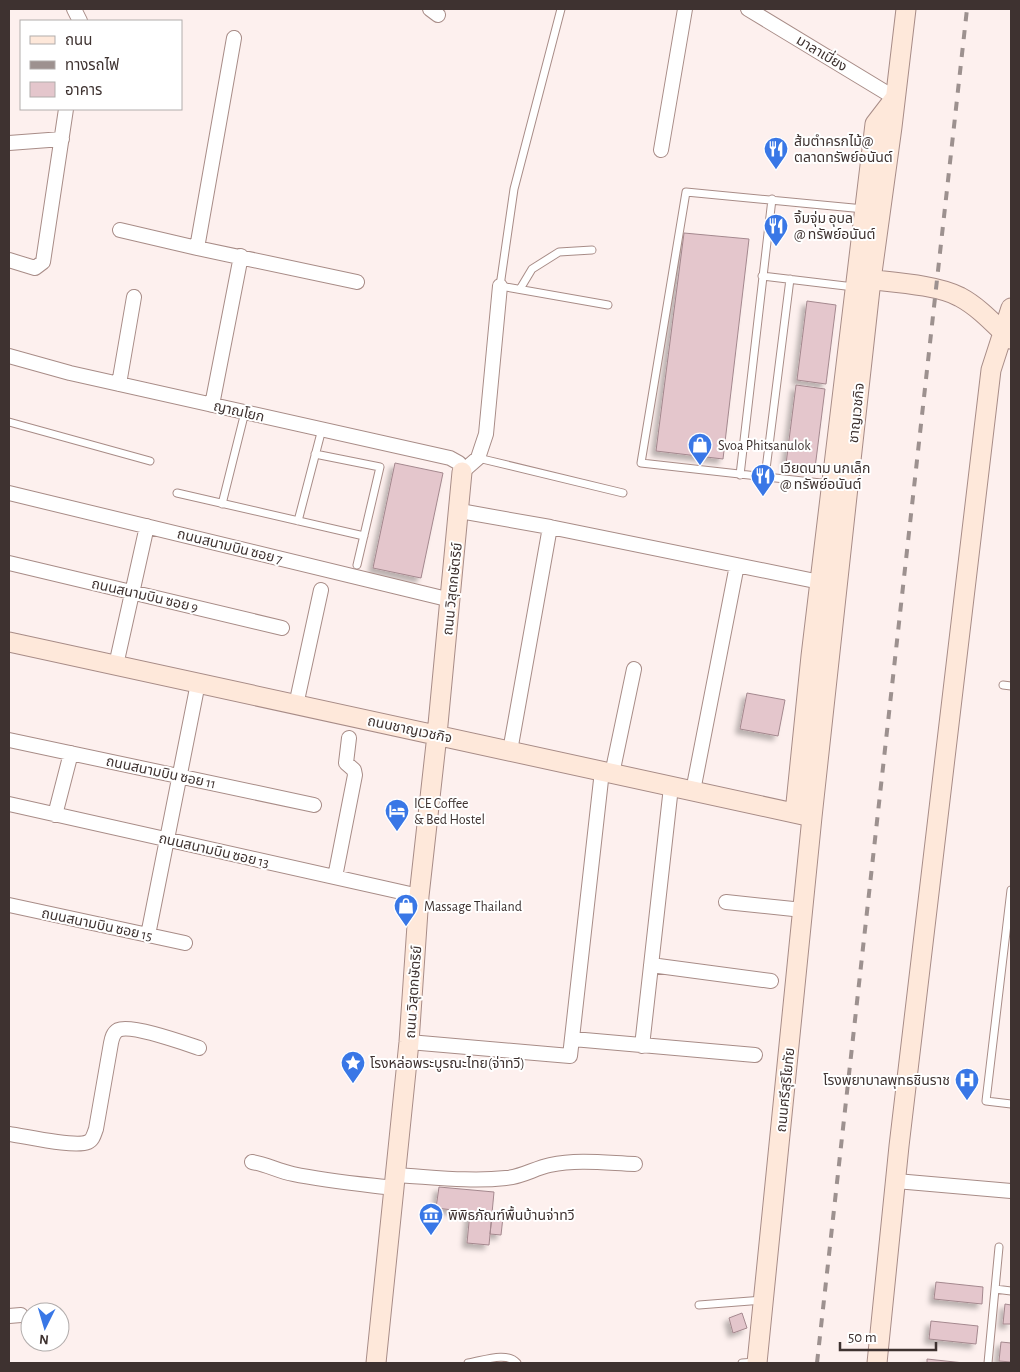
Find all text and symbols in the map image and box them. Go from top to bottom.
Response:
legend [20,20,182,110]
street label: มาลาเบี่ยง [794,30,851,74]
text: ถนน [65,33,92,48]
text: ทางรถไฟ [65,57,119,73]
text: อาคาร [65,83,102,98]
place label: ส้มตำครกไม้@ ตลาดทรัพย์อนันต์ [794,134,893,165]
restaurant icon: ส้มตำครกไม้@ ตลาดทรัพย์อนันต์ [763,136,789,170]
place label: จิ้มจุ่ม อุบล @ ทรัพย์อนันต์ [794,209,875,242]
restaurant icon: จิ้มจุ่ม อุบล @ ทรัพย์อนันต์ [763,213,789,247]
street label: ชาญเวชกิจ [847,382,867,444]
street label: ญาณโยก [212,398,266,425]
shop icon: Svoa Phitsanulok [687,432,713,466]
place label: Svoa Phitsanulok [718,439,811,453]
place label: เวียดนาม นกเล็ก @ ทรัพย์อนันต์ [780,461,870,492]
restaurant icon: เวียดนาม นกเล็ก @ ทรัพย์อนันต์ [750,463,776,497]
street label: ถนนสนามบิน ซอย 7 [176,527,284,567]
street label: ถนน วิสุตกษัตริย์ [440,542,466,636]
street label: ถนนสนามบิน ซอย 9 [90,577,199,615]
street label: ถนนชาญเวชกิจ [366,714,453,746]
street label: ถนนสนามบิน ซอย 11 [105,754,217,791]
place label: ICE Coffee & Bed Hostel [414,797,485,827]
hotel icon: ICE Coffee & Bed Hostel [384,798,410,832]
street label: ถนนสนามบิน ซอย 13 [157,831,271,871]
shop icon: Massage Thailand [393,893,419,927]
place label: Massage Thailand [424,900,522,914]
street label: ถนนสนามบิน ซอย 15 [40,906,154,944]
street label: ถนน วิสุตกษัตริย์ [403,945,425,1039]
street label: ถนนศรีสุริโยทัย [774,1047,798,1133]
place icon: โรงหล่อพระบูรณะไทย(จ่าทวี) [340,1050,366,1084]
place label: โรงหล่อพระบูรณะไทย(จ่าทวี) [370,1055,525,1072]
hospital icon: โรงพยาบาลพุทธชินราช [954,1067,980,1101]
place label: โรงพยาบาลพุทธชินราช [823,1073,950,1089]
museum icon: พิพิธภัณฑ์พื้นบ้านจ่าทวี [418,1202,444,1236]
place label: พิพิธภัณฑ์พื้นบ้านจ่าทวี [448,1205,575,1223]
north arrow [20,1302,70,1352]
scale bar [840,1320,936,1352]
text: 50 m [848,1330,877,1345]
text: N [38,1332,49,1346]

